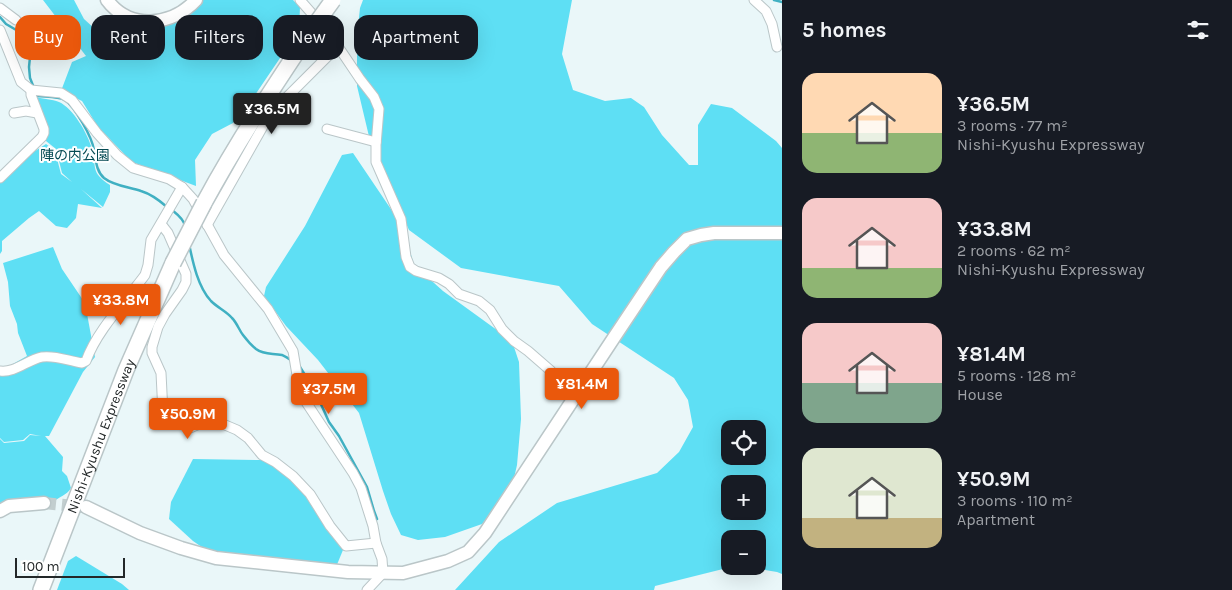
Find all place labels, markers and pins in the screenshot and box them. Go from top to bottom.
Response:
pin: ¥36.5M [231,92,313,135]
pin: ¥33.8M [80,284,162,326]
pin: ¥81.4M [541,368,623,410]
pin: ¥37.5M [288,372,370,415]
pin: ¥50.9M [147,398,229,440]

